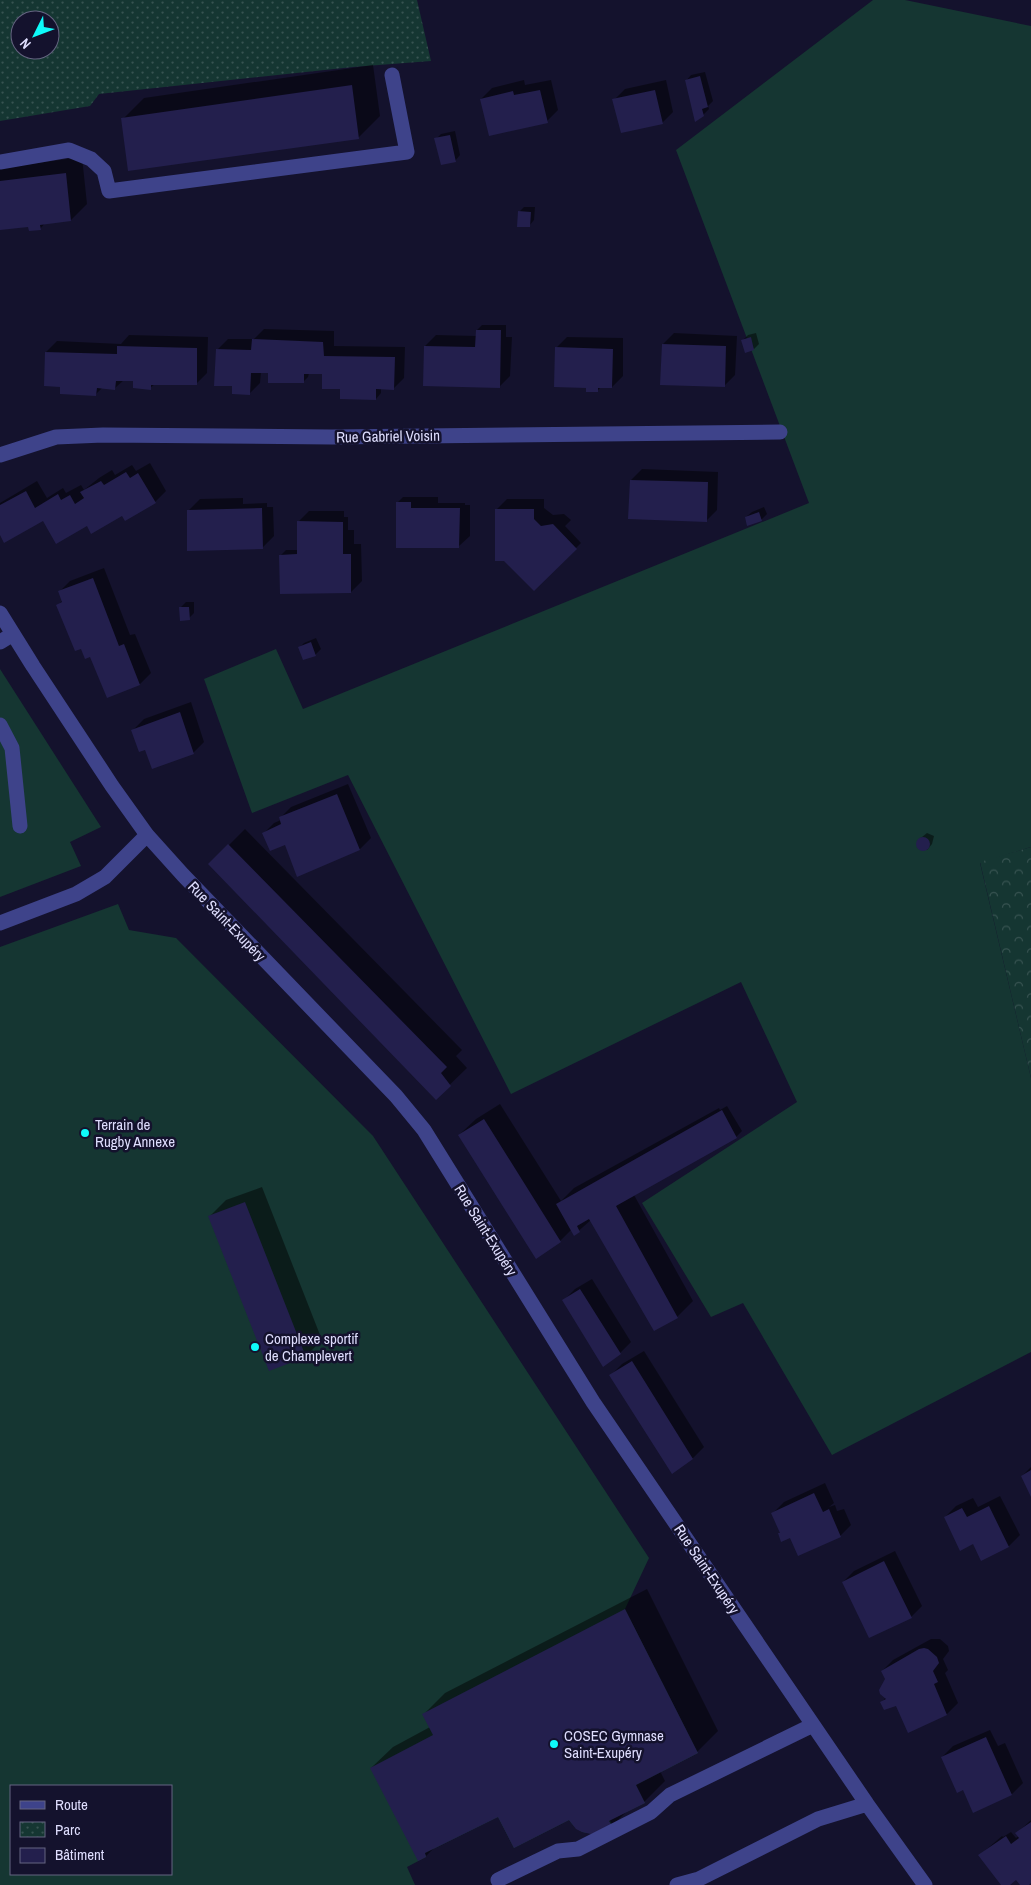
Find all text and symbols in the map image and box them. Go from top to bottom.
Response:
north arrow [10,10,60,60]
text: N [16,35,35,53]
street label: Rue Gabriel Voisin [336,425,440,447]
street label: Rue Saint-Exupéry [183,876,271,966]
place label: Terrain de Rugby Annexe [95,1114,175,1152]
marker: Terrain de Rugby Annexe [79,1127,91,1139]
street label: Rue Saint-Exupéry [450,1180,523,1280]
place label: Complexe sportif de Champlevert [265,1328,359,1366]
marker: Complexe sportif de Champlevert [249,1341,261,1353]
street label: Rue Saint-Exupéry [669,1520,745,1619]
place label: COSEC Gymnase Saint-Exupéry [564,1725,664,1763]
marker: COSEC Gymnase Saint-Exupéry [548,1738,560,1750]
legend [10,1785,172,1875]
text: Route [55,1794,88,1815]
text: Parc [55,1819,80,1840]
text: Bâtiment [55,1844,105,1865]

